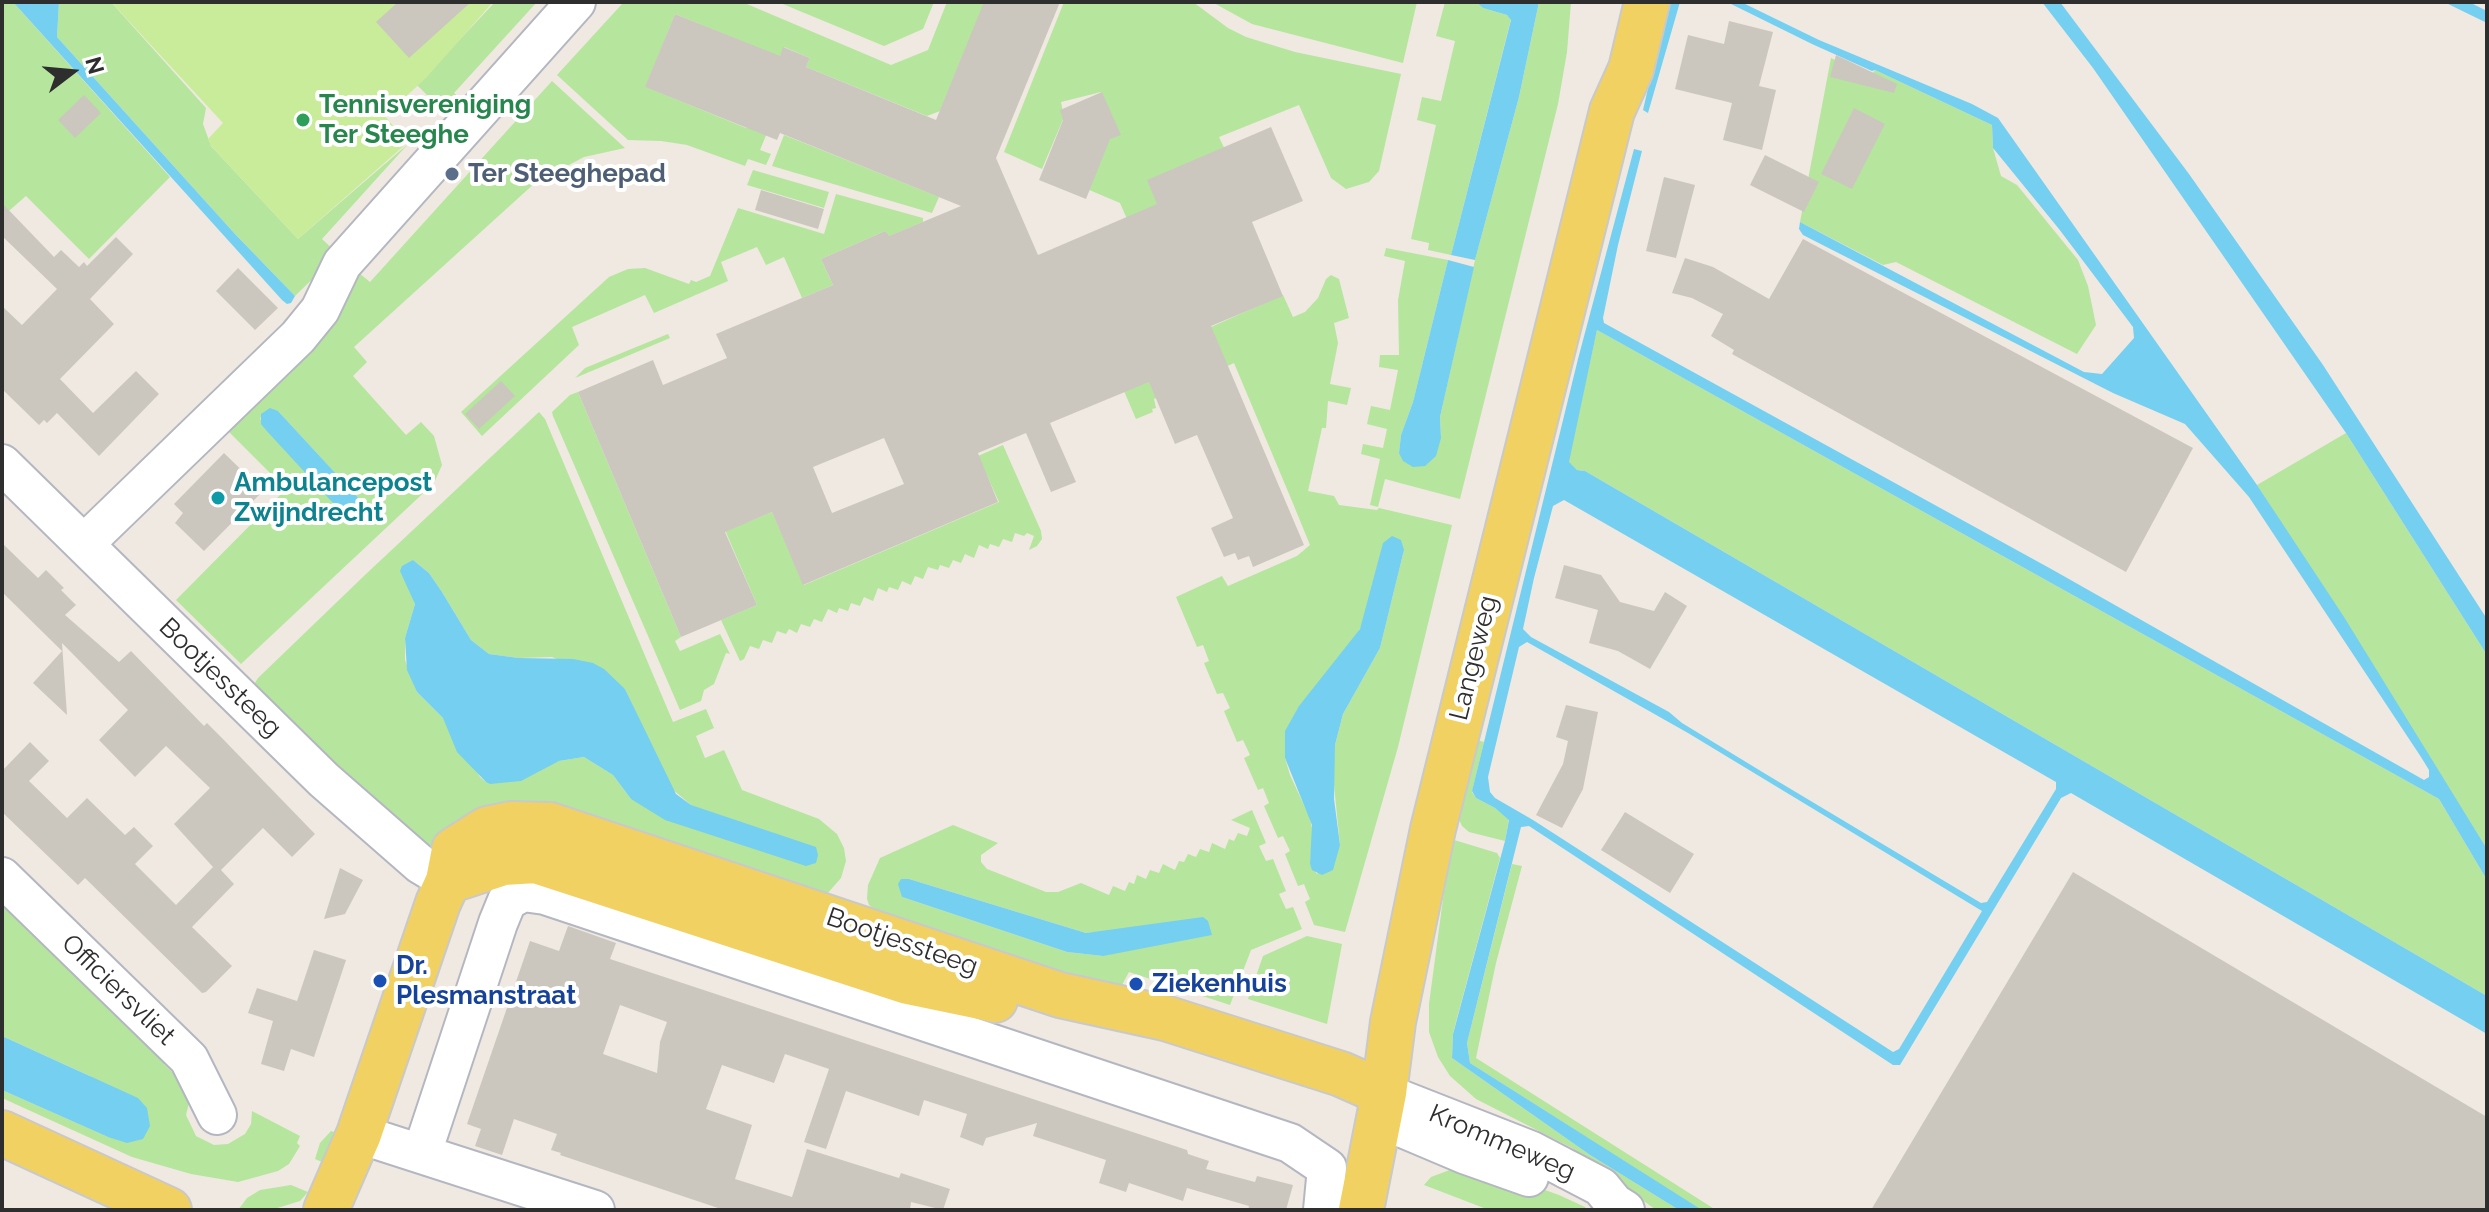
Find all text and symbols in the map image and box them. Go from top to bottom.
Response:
north arrow [32,32,112,112]
text: N [80,54,110,77]
place label: Tennisvereniging Ter Steeghe [319,89,531,150]
marker: Tennisvereniging Ter Steeghe [294,111,312,129]
place label: Ter Steeghepad [468,158,666,190]
marker: Ter Steeghepad [443,165,461,183]
place label: Ambulancepost Zwijndrecht [234,467,432,528]
marker: Ambulancepost Zwijndrecht [209,489,227,507]
street label: Langeweg [1443,592,1505,724]
street label: Bootjessteeg [152,612,288,744]
street label: Bootjessteeg [822,902,982,982]
street label: Officiersvliet [55,928,181,1052]
place label: Dr. Plesmanstraat [396,950,576,1012]
place label: Ziekenhuis [1152,968,1287,1000]
marker: Dr. Plesmanstraat [371,972,389,990]
marker: Ziekenhuis [1127,975,1145,993]
street label: Krommeweg [1424,1098,1580,1188]

